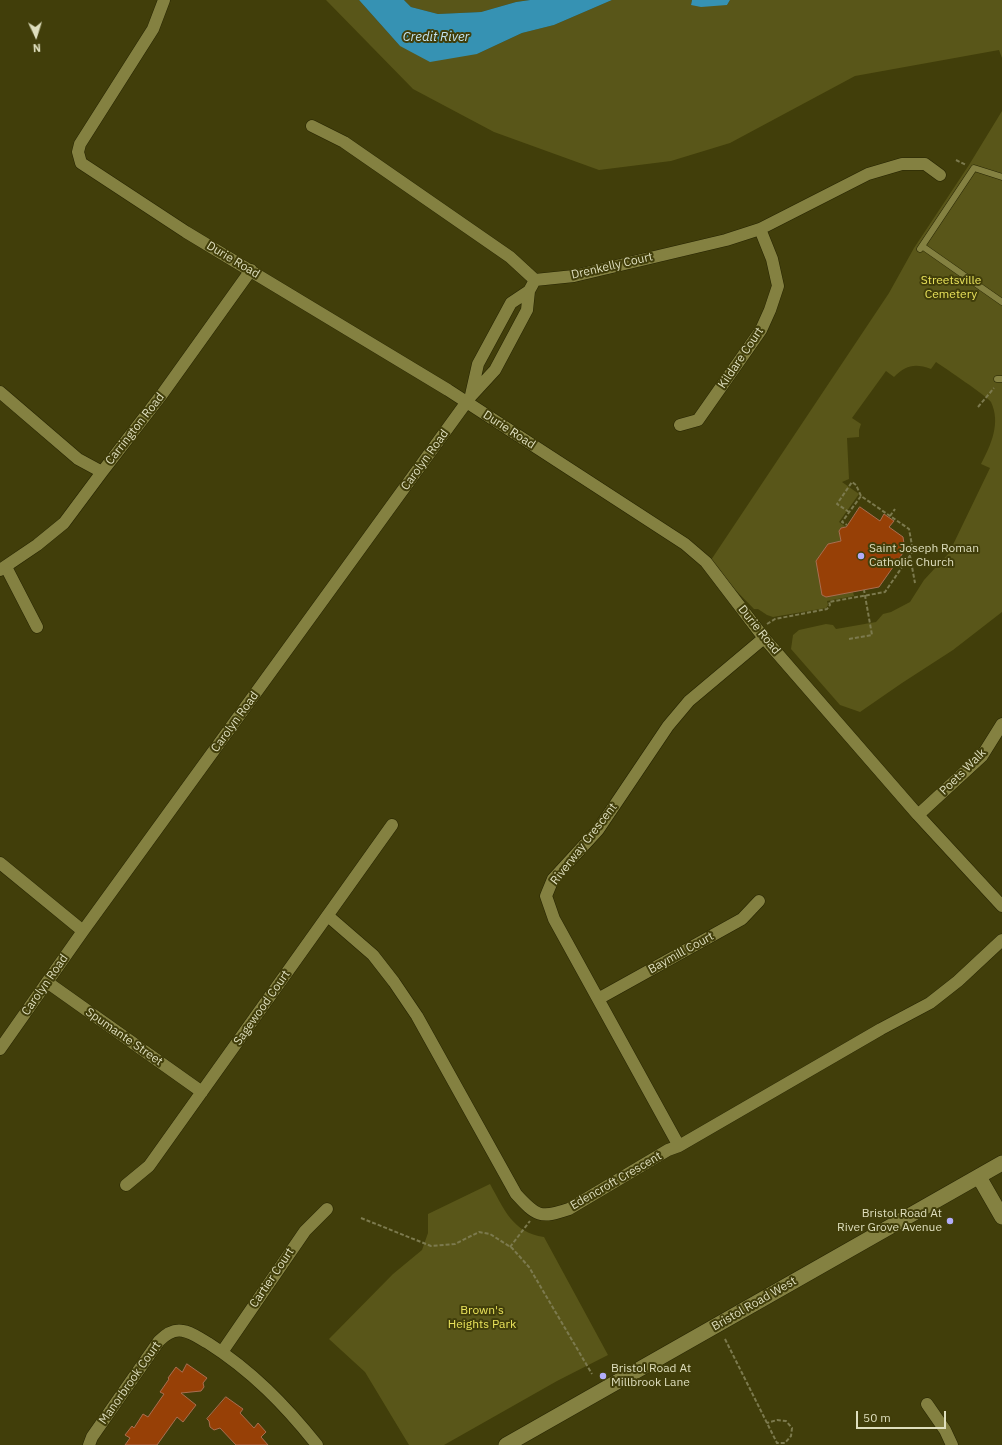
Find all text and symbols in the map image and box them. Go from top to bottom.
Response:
north arrow [16,16,56,56]
water label: Credit River [403,29,469,45]
text: N [32,41,41,55]
street label: Durie Road [204,239,262,281]
street label: Drenkelly Court [570,250,654,282]
park label: Streetsville Cemetery [921,274,981,302]
street label: Kildare Court [715,325,767,391]
street label: Carrington Road [103,390,167,468]
street label: Durie Road [480,408,538,452]
street label: Carolyn Road [398,427,452,493]
place label: Saint Joseph Roman Catholic Church [869,542,979,570]
marker: Saint Joseph Roman Catholic Church [856,551,866,561]
street label: Durie Road [735,602,783,658]
street label: Carolyn Road [208,689,262,755]
street label: Poets Walk [937,746,989,798]
street label: Riverway Crescent [548,800,620,888]
street label: Baymill Court [646,929,716,977]
street label: Carolyn Road [19,952,71,1018]
street label: Sagewood Court [231,968,293,1048]
street label: Spumante Street [83,1005,165,1069]
street label: Edencroft Crescent [568,1149,664,1213]
place label: Bristol Road At River Grove Avenue [837,1207,942,1235]
marker: Bristol Road At River Grove Avenue [945,1216,955,1226]
street label: Cartier Court [247,1245,297,1311]
street label: Bristol Road West [709,1274,799,1334]
park label: Brown's Heights Park [448,1304,516,1332]
street label: Manorbrook Court [96,1339,164,1427]
place label: Bristol Road At Millbrook Lane [611,1362,691,1390]
marker: Bristol Road At Millbrook Lane [598,1371,608,1381]
scale bar [858,1403,948,1429]
text: 50 m [863,1410,891,1425]

